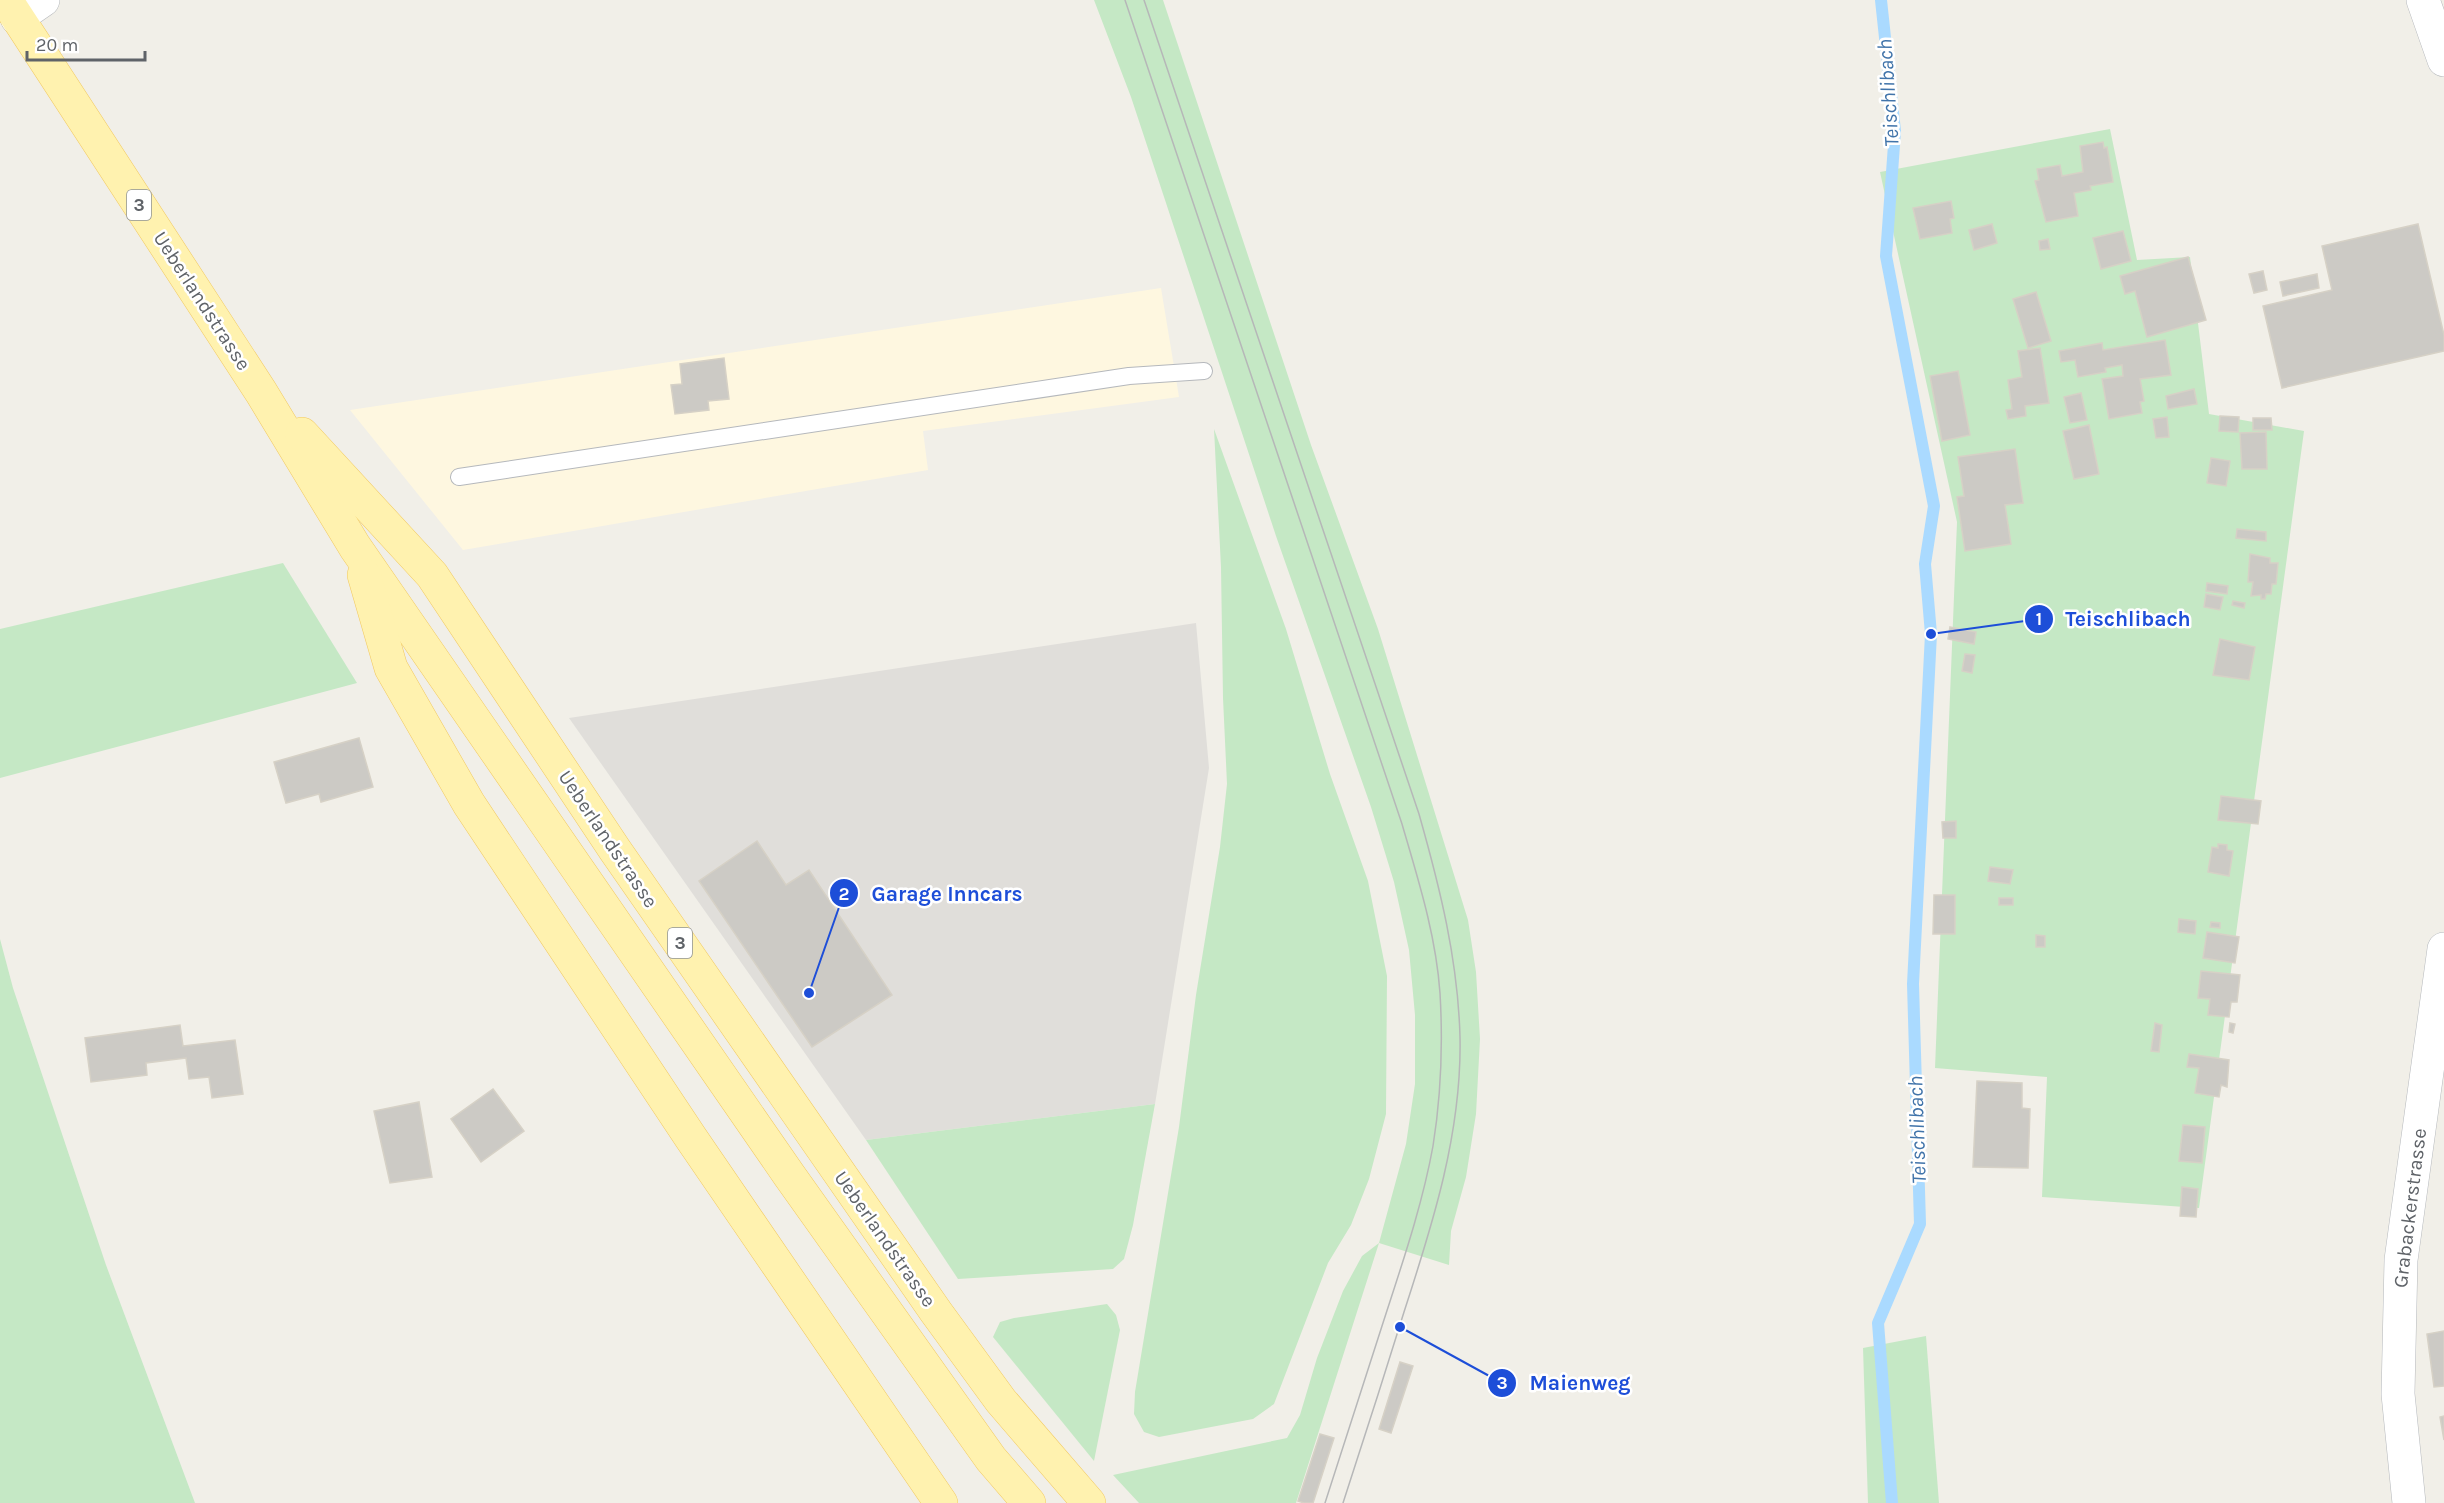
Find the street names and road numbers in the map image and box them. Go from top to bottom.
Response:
road number: 3 [127,190,151,220]
street label: Ueberlandstrasse [149,227,255,375]
street label: Ueberlandstrasse [554,766,662,912]
road number: 3 [668,928,692,958]
street label: Grabackerstrasse [2389,1127,2431,1289]
street label: Ueberlandstrasse [829,1167,941,1311]

